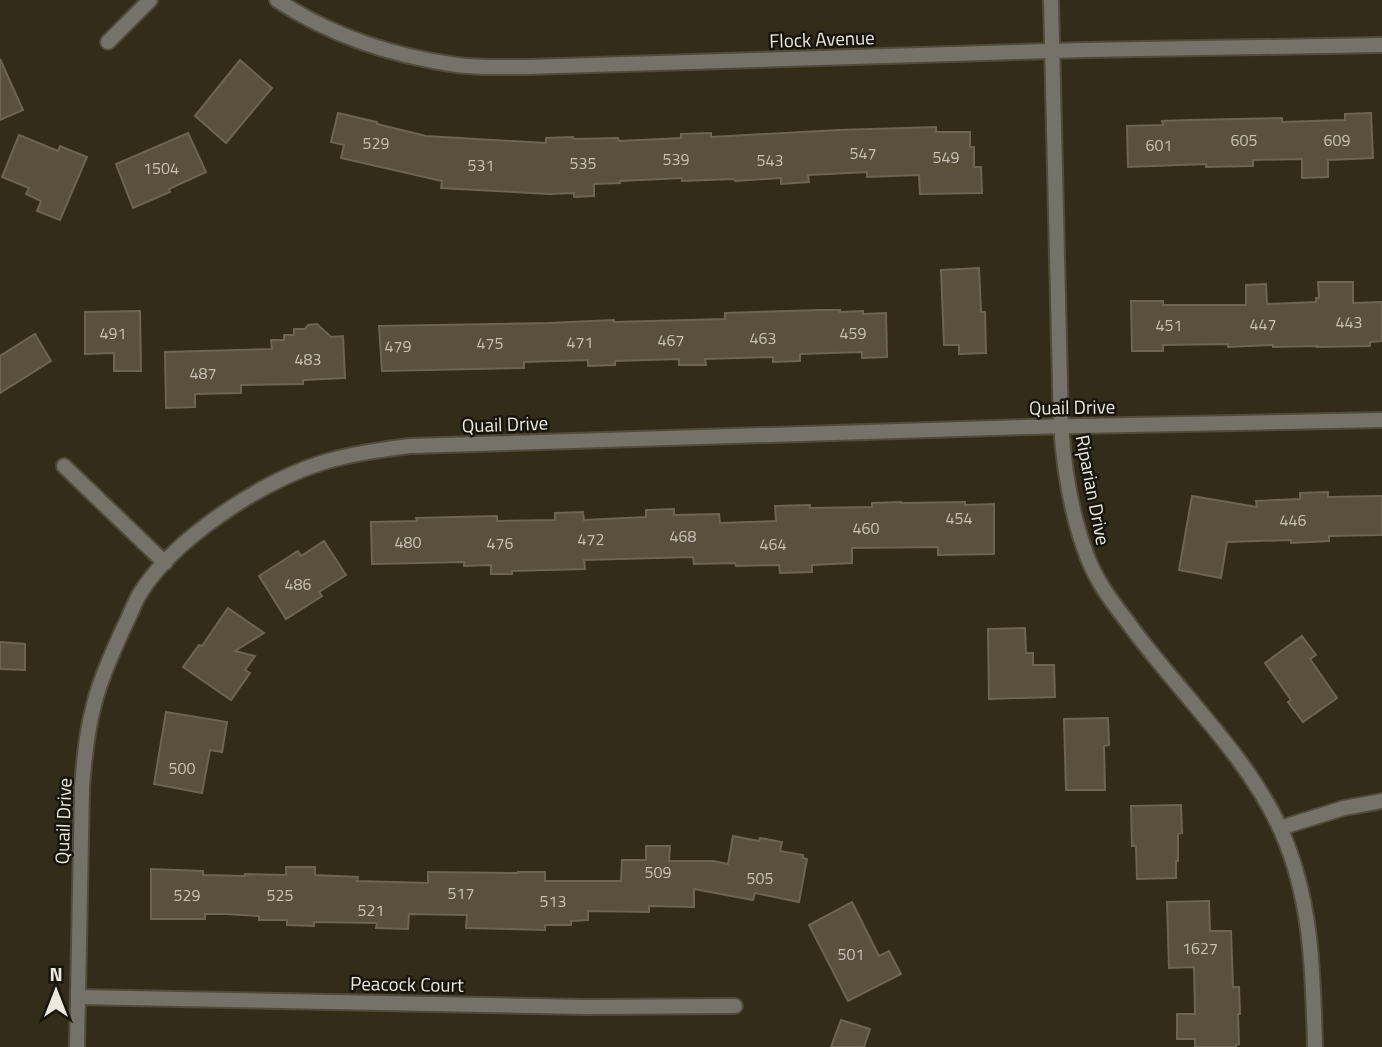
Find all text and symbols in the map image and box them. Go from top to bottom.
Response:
street label: Flock Avenue [769,22,875,55]
house number: 605 [1231,128,1257,152]
house number: 609 [1324,128,1350,152]
house number: 529 [363,131,389,155]
house number: 601 [1146,133,1172,157]
house number: 547 [850,141,876,165]
house number: 549 [933,145,959,169]
house number: 539 [663,147,689,171]
house number: 543 [757,148,783,172]
house number: 535 [570,151,596,175]
house number: 531 [468,153,494,177]
house number: 1504 [143,156,179,180]
house number: 443 [1336,310,1362,334]
house number: 447 [1250,312,1276,336]
house number: 451 [1156,313,1182,337]
house number: 491 [100,321,126,345]
house number: 459 [840,321,866,345]
house number: 463 [750,326,776,350]
house number: 467 [658,328,684,352]
house number: 471 [567,330,593,354]
house number: 475 [477,331,503,355]
house number: 479 [385,334,411,358]
house number: 483 [295,347,321,371]
house number: 487 [190,361,216,385]
street label: Quail Drive [1029,391,1115,422]
street label: Quail Drive [461,408,549,439]
street label: Riparian Drive [1069,432,1118,547]
house number: 454 [946,506,972,530]
house number: 446 [1280,508,1306,532]
house number: 460 [853,516,879,540]
house number: 468 [670,524,696,548]
house number: 472 [578,527,604,551]
house number: 480 [395,530,421,554]
house number: 476 [487,531,513,555]
house number: 464 [760,532,786,556]
house number: 486 [285,572,311,596]
house number: 500 [169,756,195,780]
street label: Quail Drive [47,777,78,865]
house number: 509 [645,860,671,884]
house number: 505 [747,866,773,890]
house number: 517 [448,881,474,905]
house number: 529 [174,883,200,907]
house number: 525 [267,883,293,907]
house number: 513 [540,889,566,913]
house number: 521 [358,898,384,922]
house number: 1627 [1182,936,1218,960]
house number: 501 [838,942,864,966]
north arrow [21,956,91,1026]
text: N [49,959,63,988]
street label: Peacock Court [350,968,464,999]

